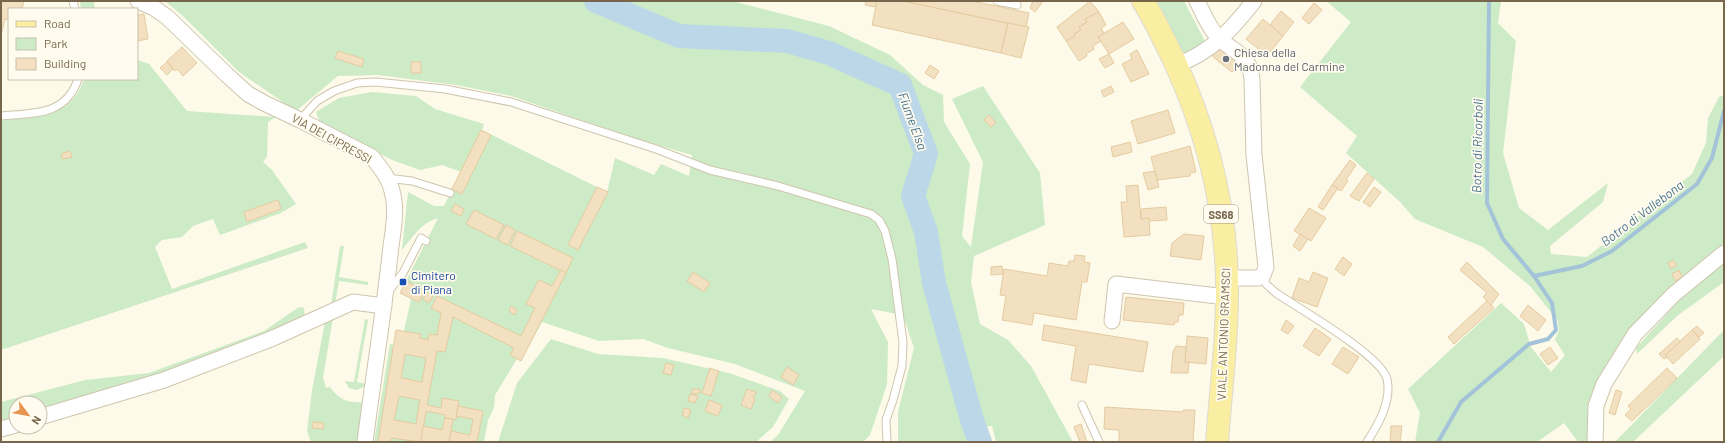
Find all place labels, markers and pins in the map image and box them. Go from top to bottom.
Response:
place label: Chiesa della Madonna del Carmine [1234,45,1345,73]
marker: Chiesa della Madonna del Carmine [1221,54,1231,64]
place label: Cimitero di Piana [411,268,456,296]
marker: Cimitero di Piana [398,277,408,287]

